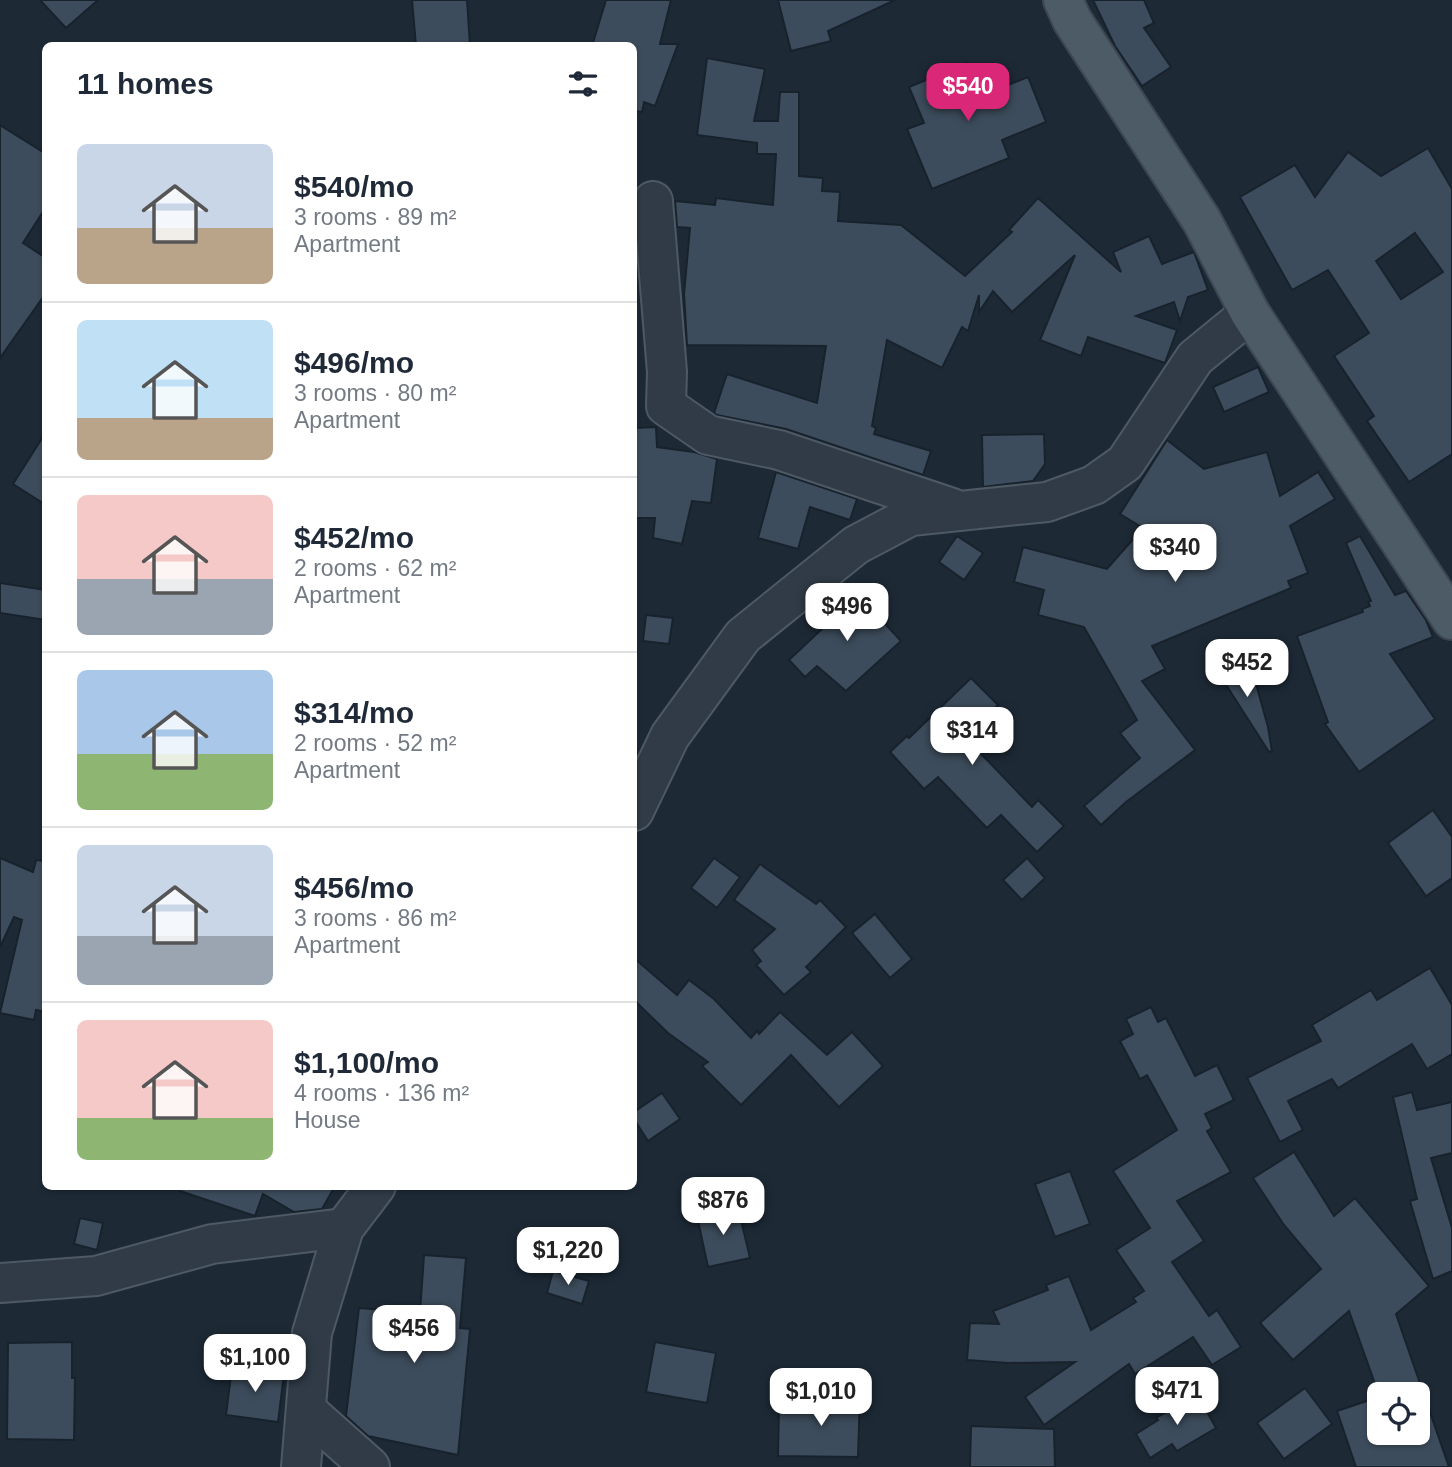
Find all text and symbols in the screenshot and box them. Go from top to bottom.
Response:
pin: $540 [927,64,1009,123]
icon: filters [564,65,602,103]
text: 11 homes [77,67,214,100]
text: $540 [942,73,994,99]
text: $540/mo [294,170,414,203]
icon: home [133,172,217,256]
text: 3 rooms · 89 m² [294,204,456,230]
text: Apartment [294,231,400,257]
text: $496/mo [294,346,414,379]
icon: home [133,348,217,432]
text: 3 rooms · 80 m² [294,380,456,406]
text: Apartment [294,407,400,433]
text: $452/mo [294,521,414,554]
icon: home [133,523,217,607]
pin: $340 [1134,524,1216,584]
text: $340 [1149,534,1201,560]
text: 2 rooms · 62 m² [294,555,456,581]
text: Apartment [294,582,400,608]
pin: $496 [806,584,888,643]
text: $496 [821,593,873,619]
pin: $452 [1206,640,1288,699]
text: $452 [1221,649,1273,675]
text: $314/mo [294,696,414,729]
icon: home [133,698,217,782]
pin: $314 [931,708,1013,767]
text: $314 [946,717,998,743]
text: 2 rooms · 52 m² [294,730,456,756]
text: Apartment [294,757,400,783]
text: $456/mo [294,871,414,904]
icon: home [133,873,217,957]
text: 3 rooms · 86 m² [294,905,456,931]
text: Apartment [294,932,400,958]
text: $1,100/mo [294,1046,439,1079]
icon: home [133,1048,217,1132]
text: 4 rooms · 136 m² [294,1080,469,1106]
text: House [294,1107,360,1133]
pin: $876 [682,1178,764,1237]
text: $876 [697,1187,749,1213]
pin: $1,220 [511,1228,625,1287]
text: $1,220 [533,1237,603,1263]
pin: $456 [373,1306,455,1365]
text: $456 [388,1315,440,1341]
pin: $1,100 [198,1334,312,1394]
text: $1,100 [220,1344,290,1370]
pin: $1,010 [764,1368,878,1428]
pin: $471 [1136,1368,1218,1427]
text: $471 [1151,1377,1203,1403]
text: $1,010 [786,1378,856,1404]
map controls [1367,1382,1430,1445]
button: locate [1367,1382,1430,1445]

